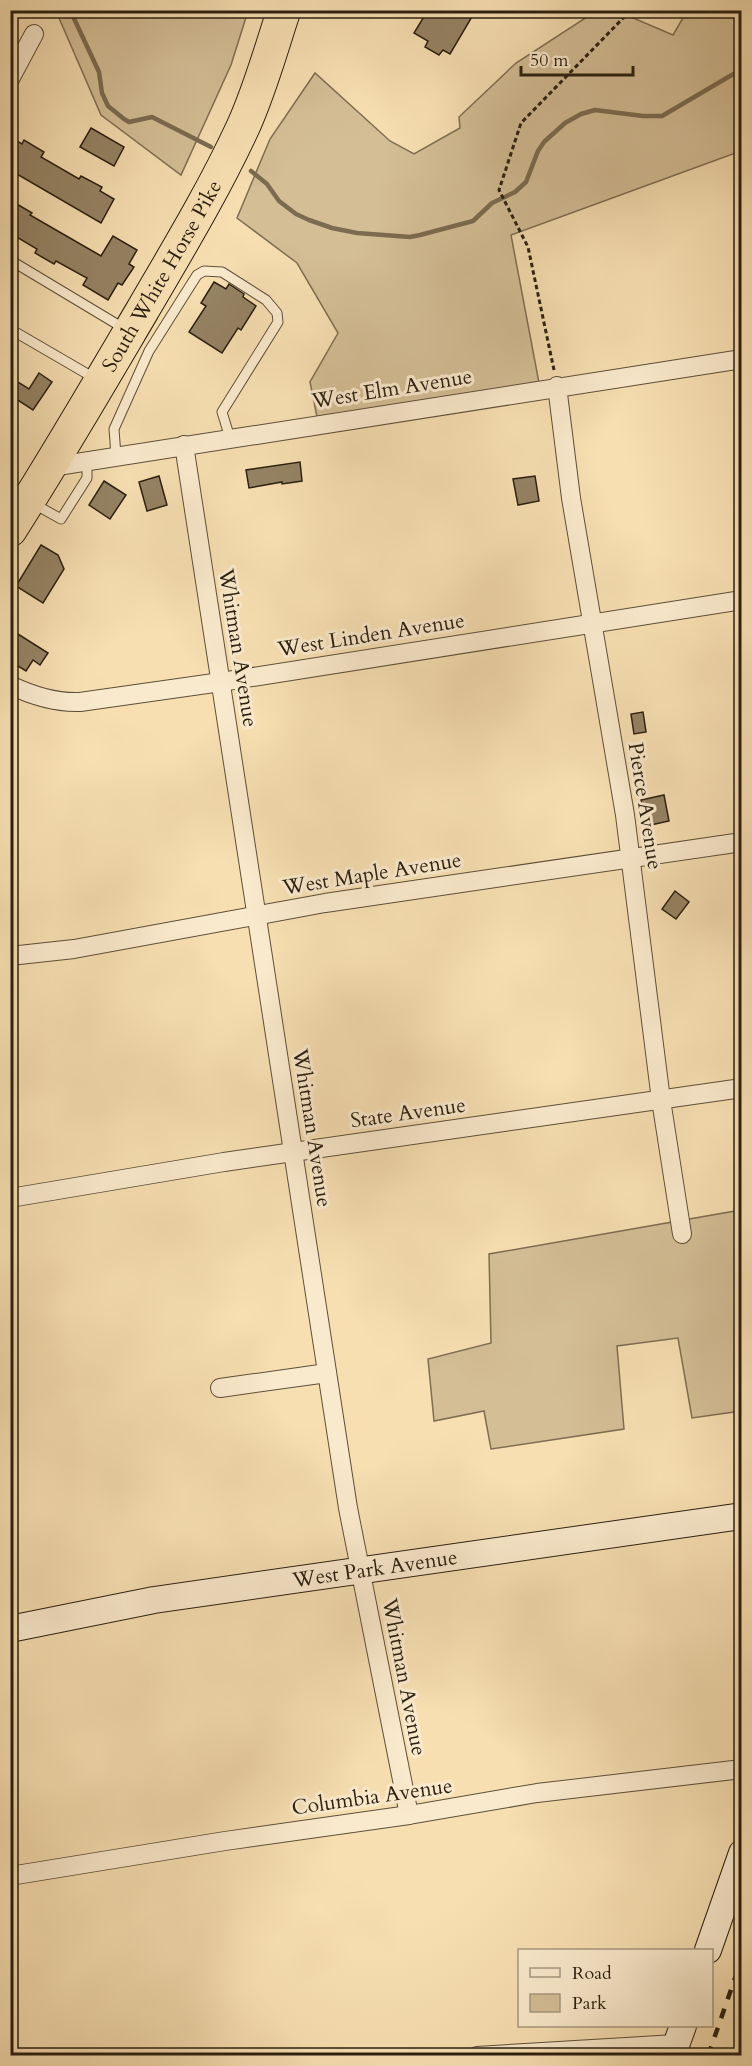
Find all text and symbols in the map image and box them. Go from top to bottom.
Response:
scale bar [521,39,634,77]
text: 50 m [530,48,569,73]
street label: South White Horse Pike [95,175,229,377]
street label: West Elm Avenue [309,362,474,416]
street label: Whitman Avenue [211,566,265,729]
street label: West Linden Avenue [274,606,467,664]
street label: Pierce Avenue [621,740,669,872]
street label: West Maple Avenue [280,846,463,903]
street label: Whitman Avenue [285,1046,339,1209]
street label: State Avenue [348,1091,468,1135]
street label: West Park Avenue [290,1542,459,1595]
street label: Whitman Avenue [374,1595,433,1758]
street label: Columbia Avenue [290,1771,454,1823]
legend [518,1949,713,2027]
text: Road [572,1961,612,1986]
text: Park [572,1991,607,2016]

